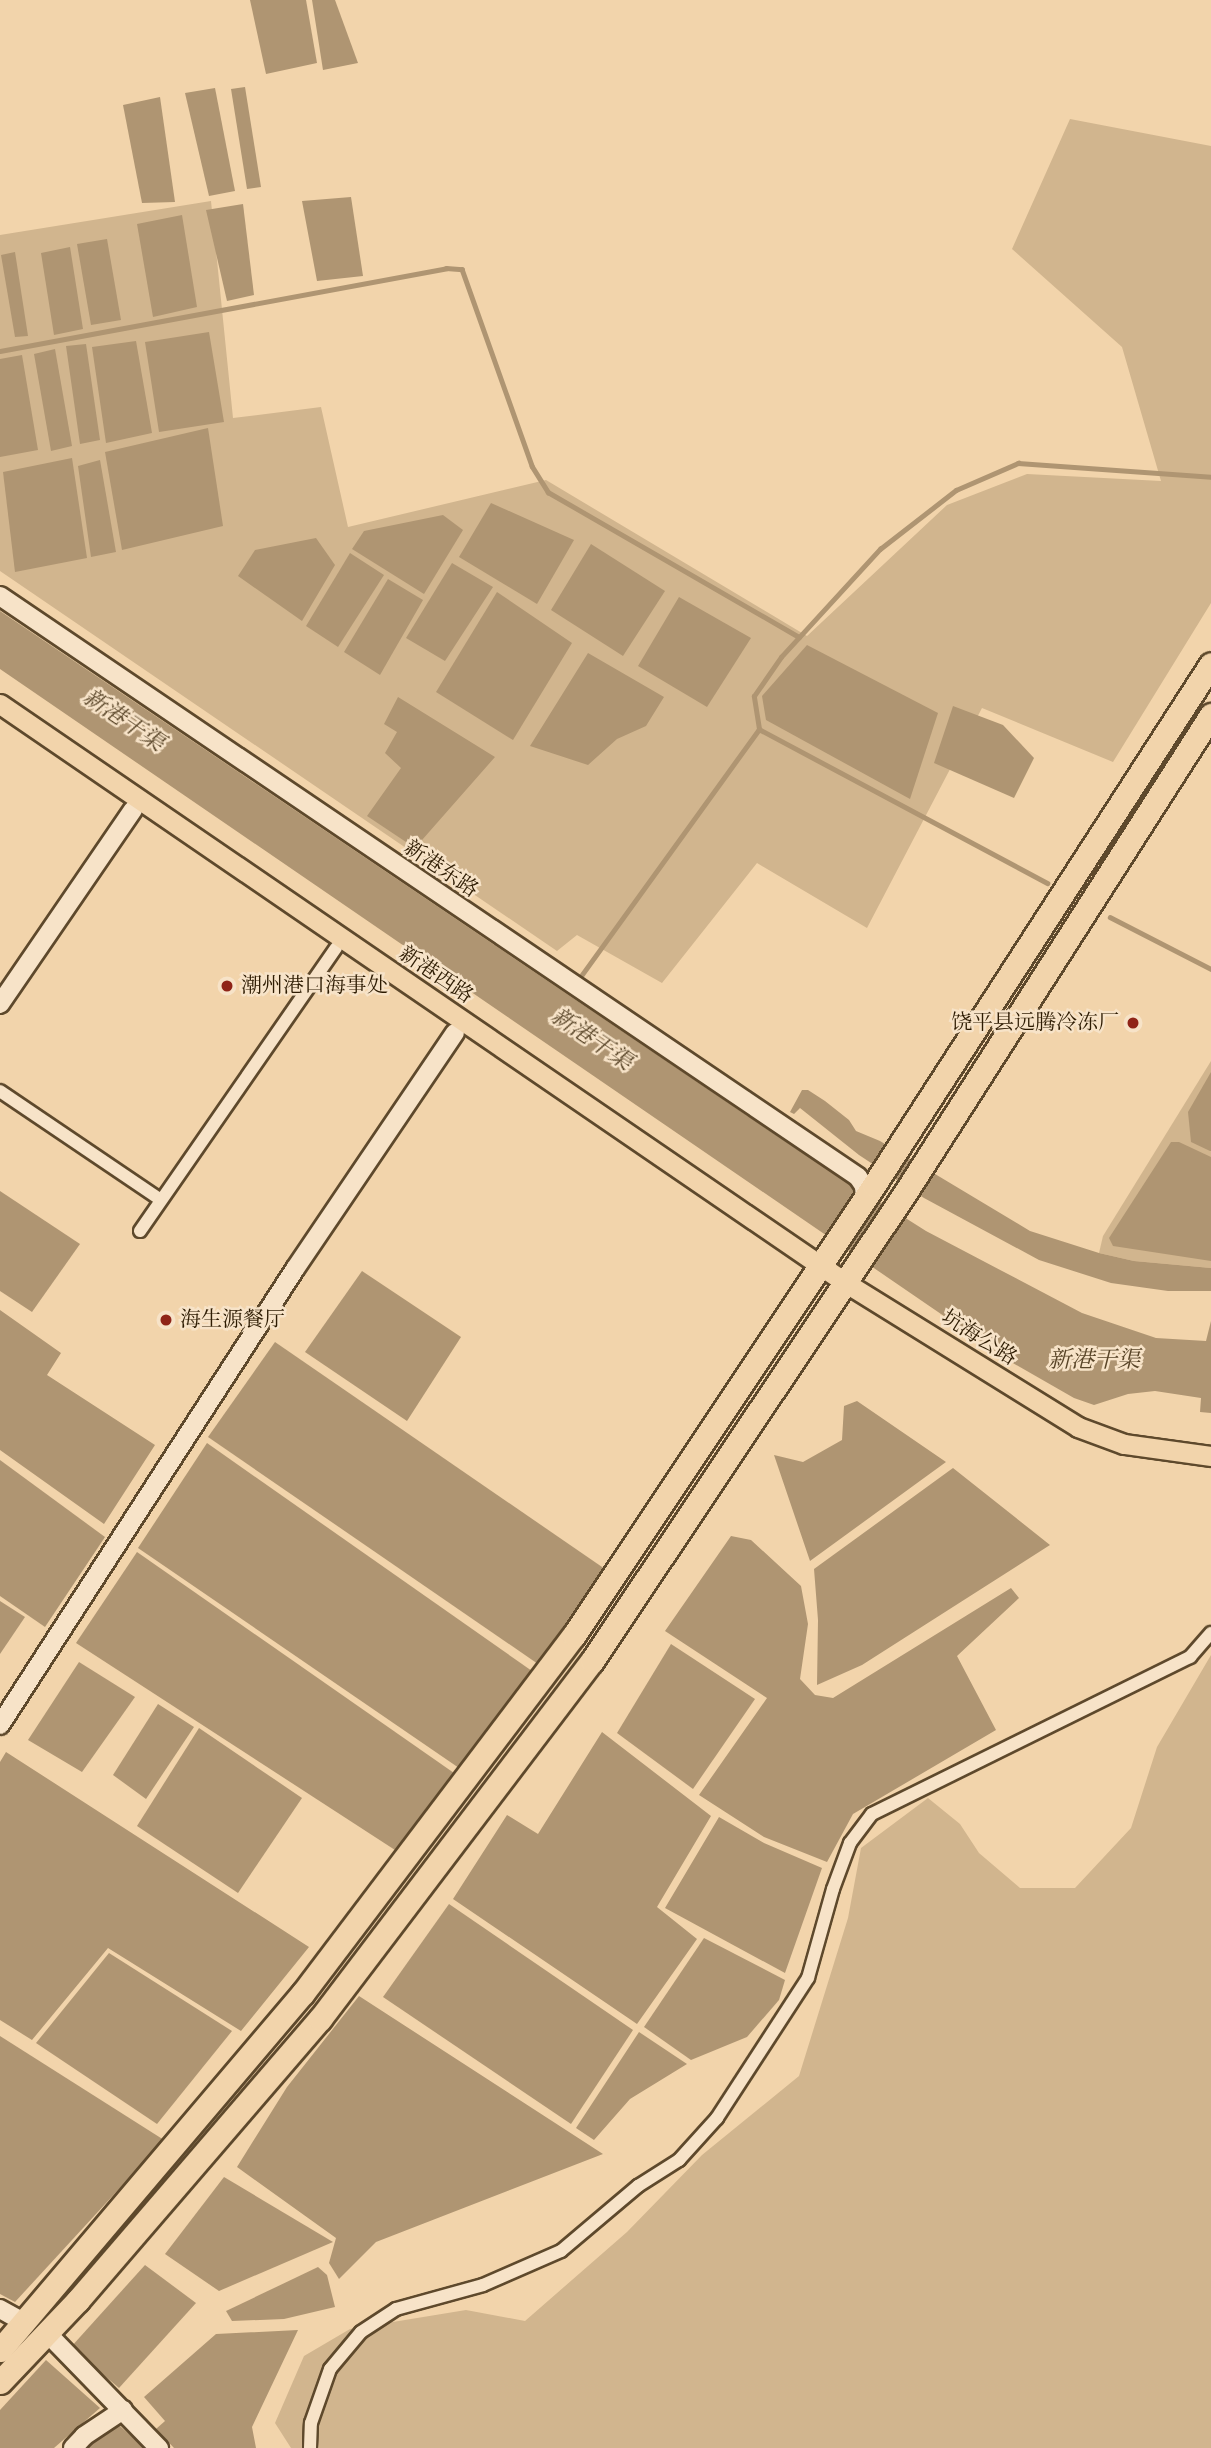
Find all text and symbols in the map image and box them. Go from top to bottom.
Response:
water label: 新港干渠 [77,684,169,758]
street label: 新港东路 [399,835,483,903]
street label: 新港西路 [394,941,478,1009]
place label: 潮州港口海事处 [241,973,388,999]
marker: 潮州港口海事处 [219,978,235,994]
water label: 新港干渠 [545,1003,637,1077]
place label: 饶平县远腾冷冻厂 [951,1010,1119,1036]
marker: 饶平县远腾冷冻厂 [1125,1015,1141,1031]
street label: 坑海公路 [937,1305,1021,1371]
place label: 海生源餐厅 [180,1307,285,1333]
marker: 海生源餐厅 [158,1312,174,1328]
water label: 新港干渠 [1048,1347,1140,1375]

